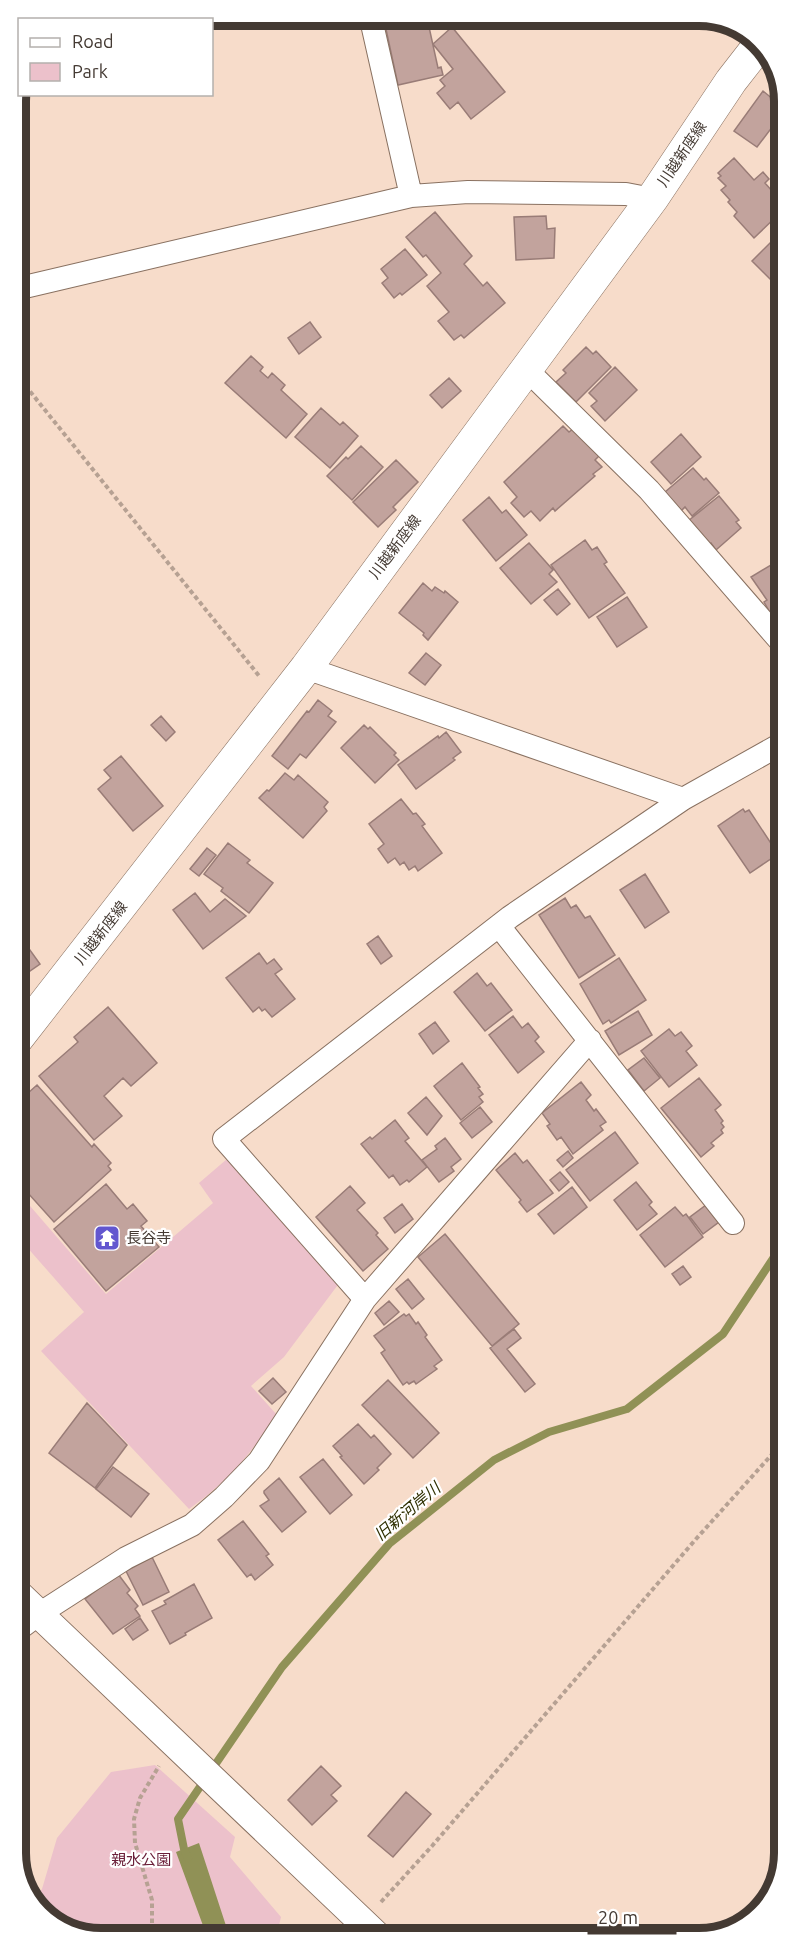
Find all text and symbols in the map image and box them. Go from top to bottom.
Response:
legend [18,18,213,96]
text: Road [72,31,114,51]
text: Park [72,61,108,81]
street label: 川越新座線 [654,118,710,190]
street label: 川越新座線 [365,512,424,582]
street label: 川越新座線 [71,898,130,967]
temple icon: 長谷寺 [92,1223,122,1253]
place label: 長谷寺 [126,1229,171,1246]
water label: 旧新河岸川 [371,1477,445,1544]
park label: 親水公園 [111,1851,171,1868]
scale bar [589,1897,674,1935]
text: 20 m [598,1907,638,1927]

